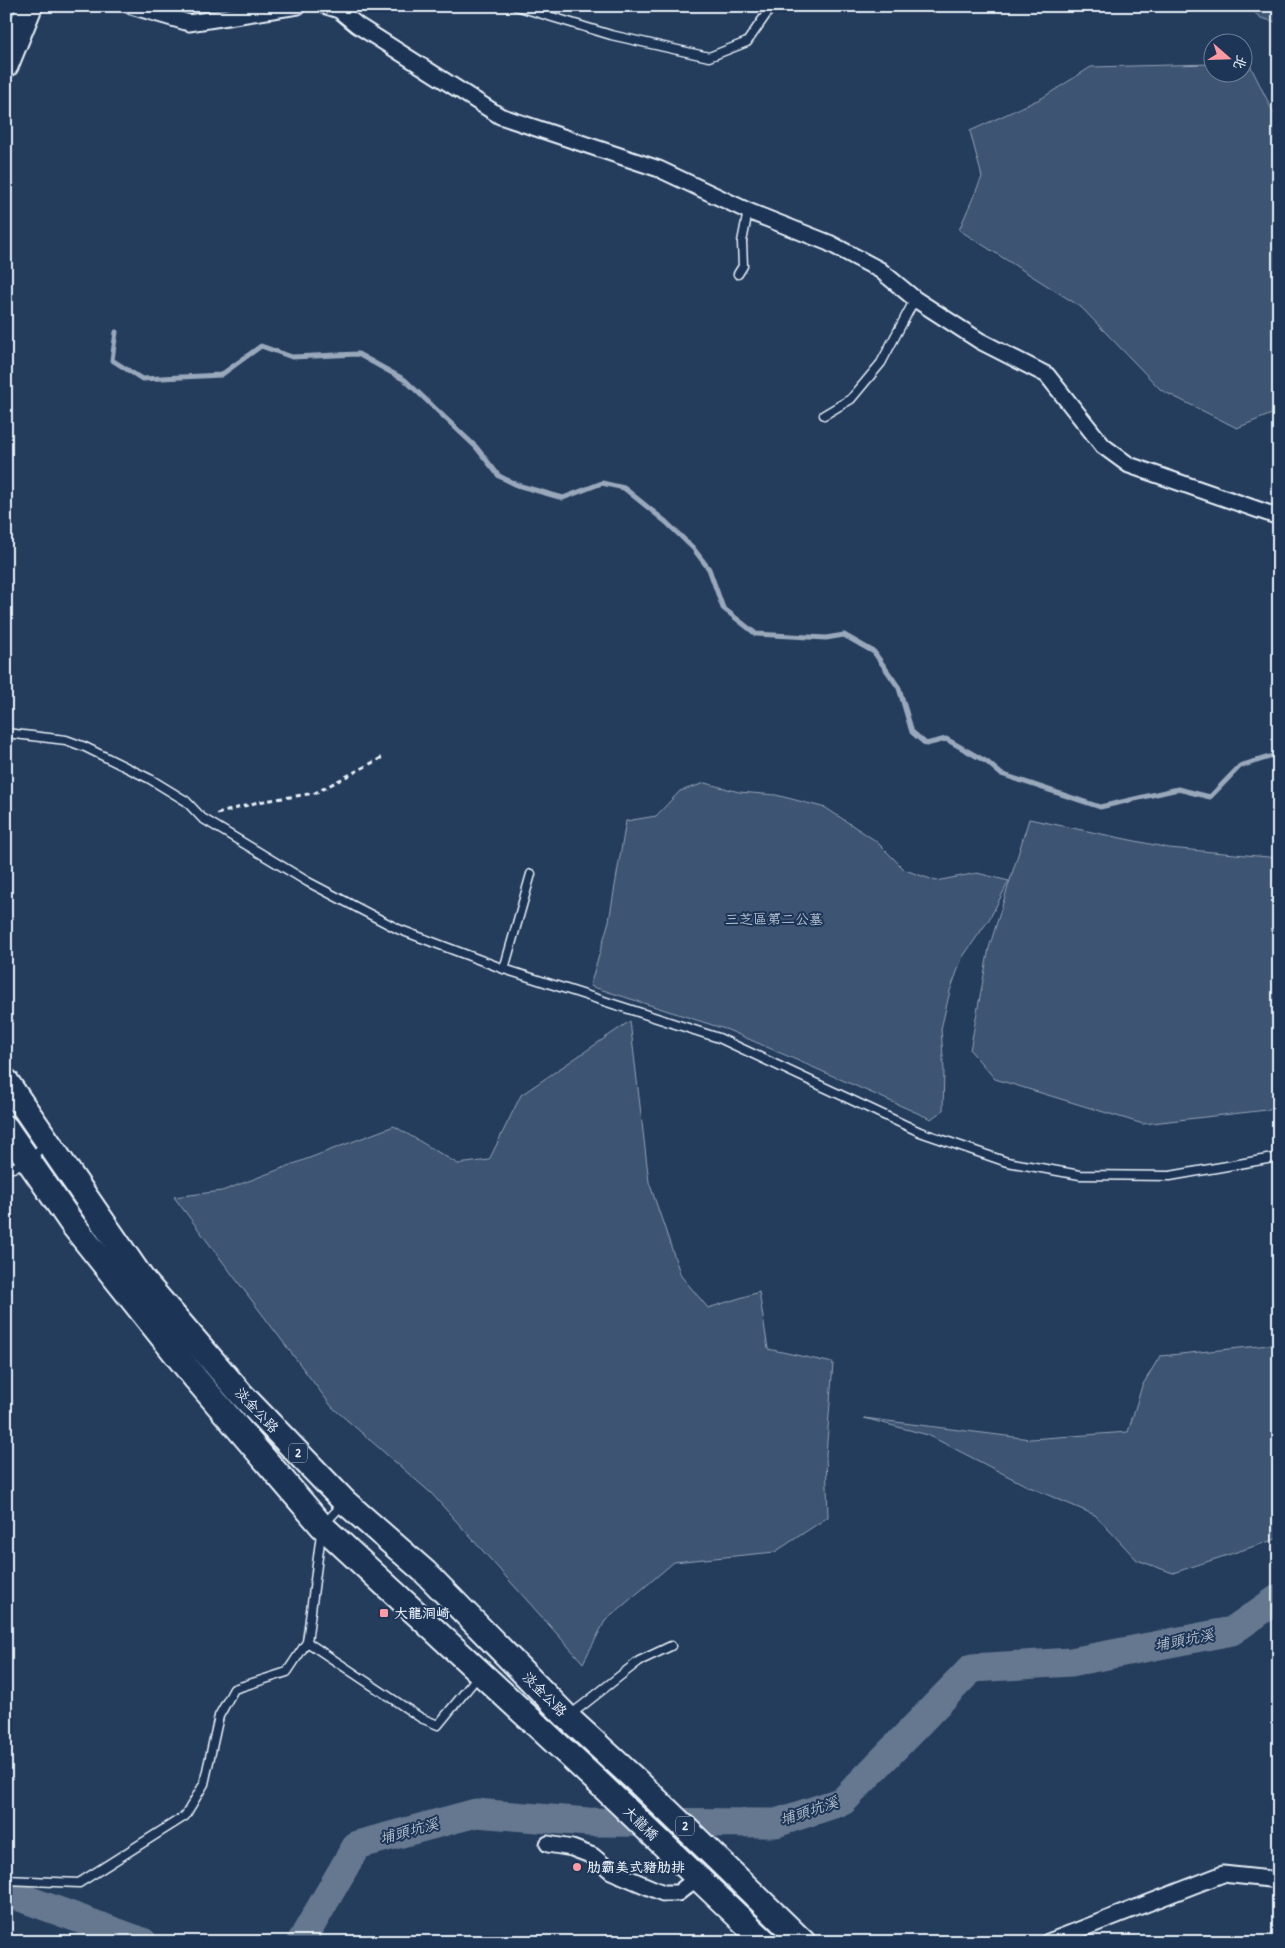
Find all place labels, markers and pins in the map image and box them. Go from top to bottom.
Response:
place label: 大龍洞崎 [394,1603,451,1622]
marker: 大龍洞崎 [378,1607,390,1619]
place label: 肋霸美式豬肋排 [587,1857,685,1876]
marker: 肋霸美式豬肋排 [571,1861,583,1873]

